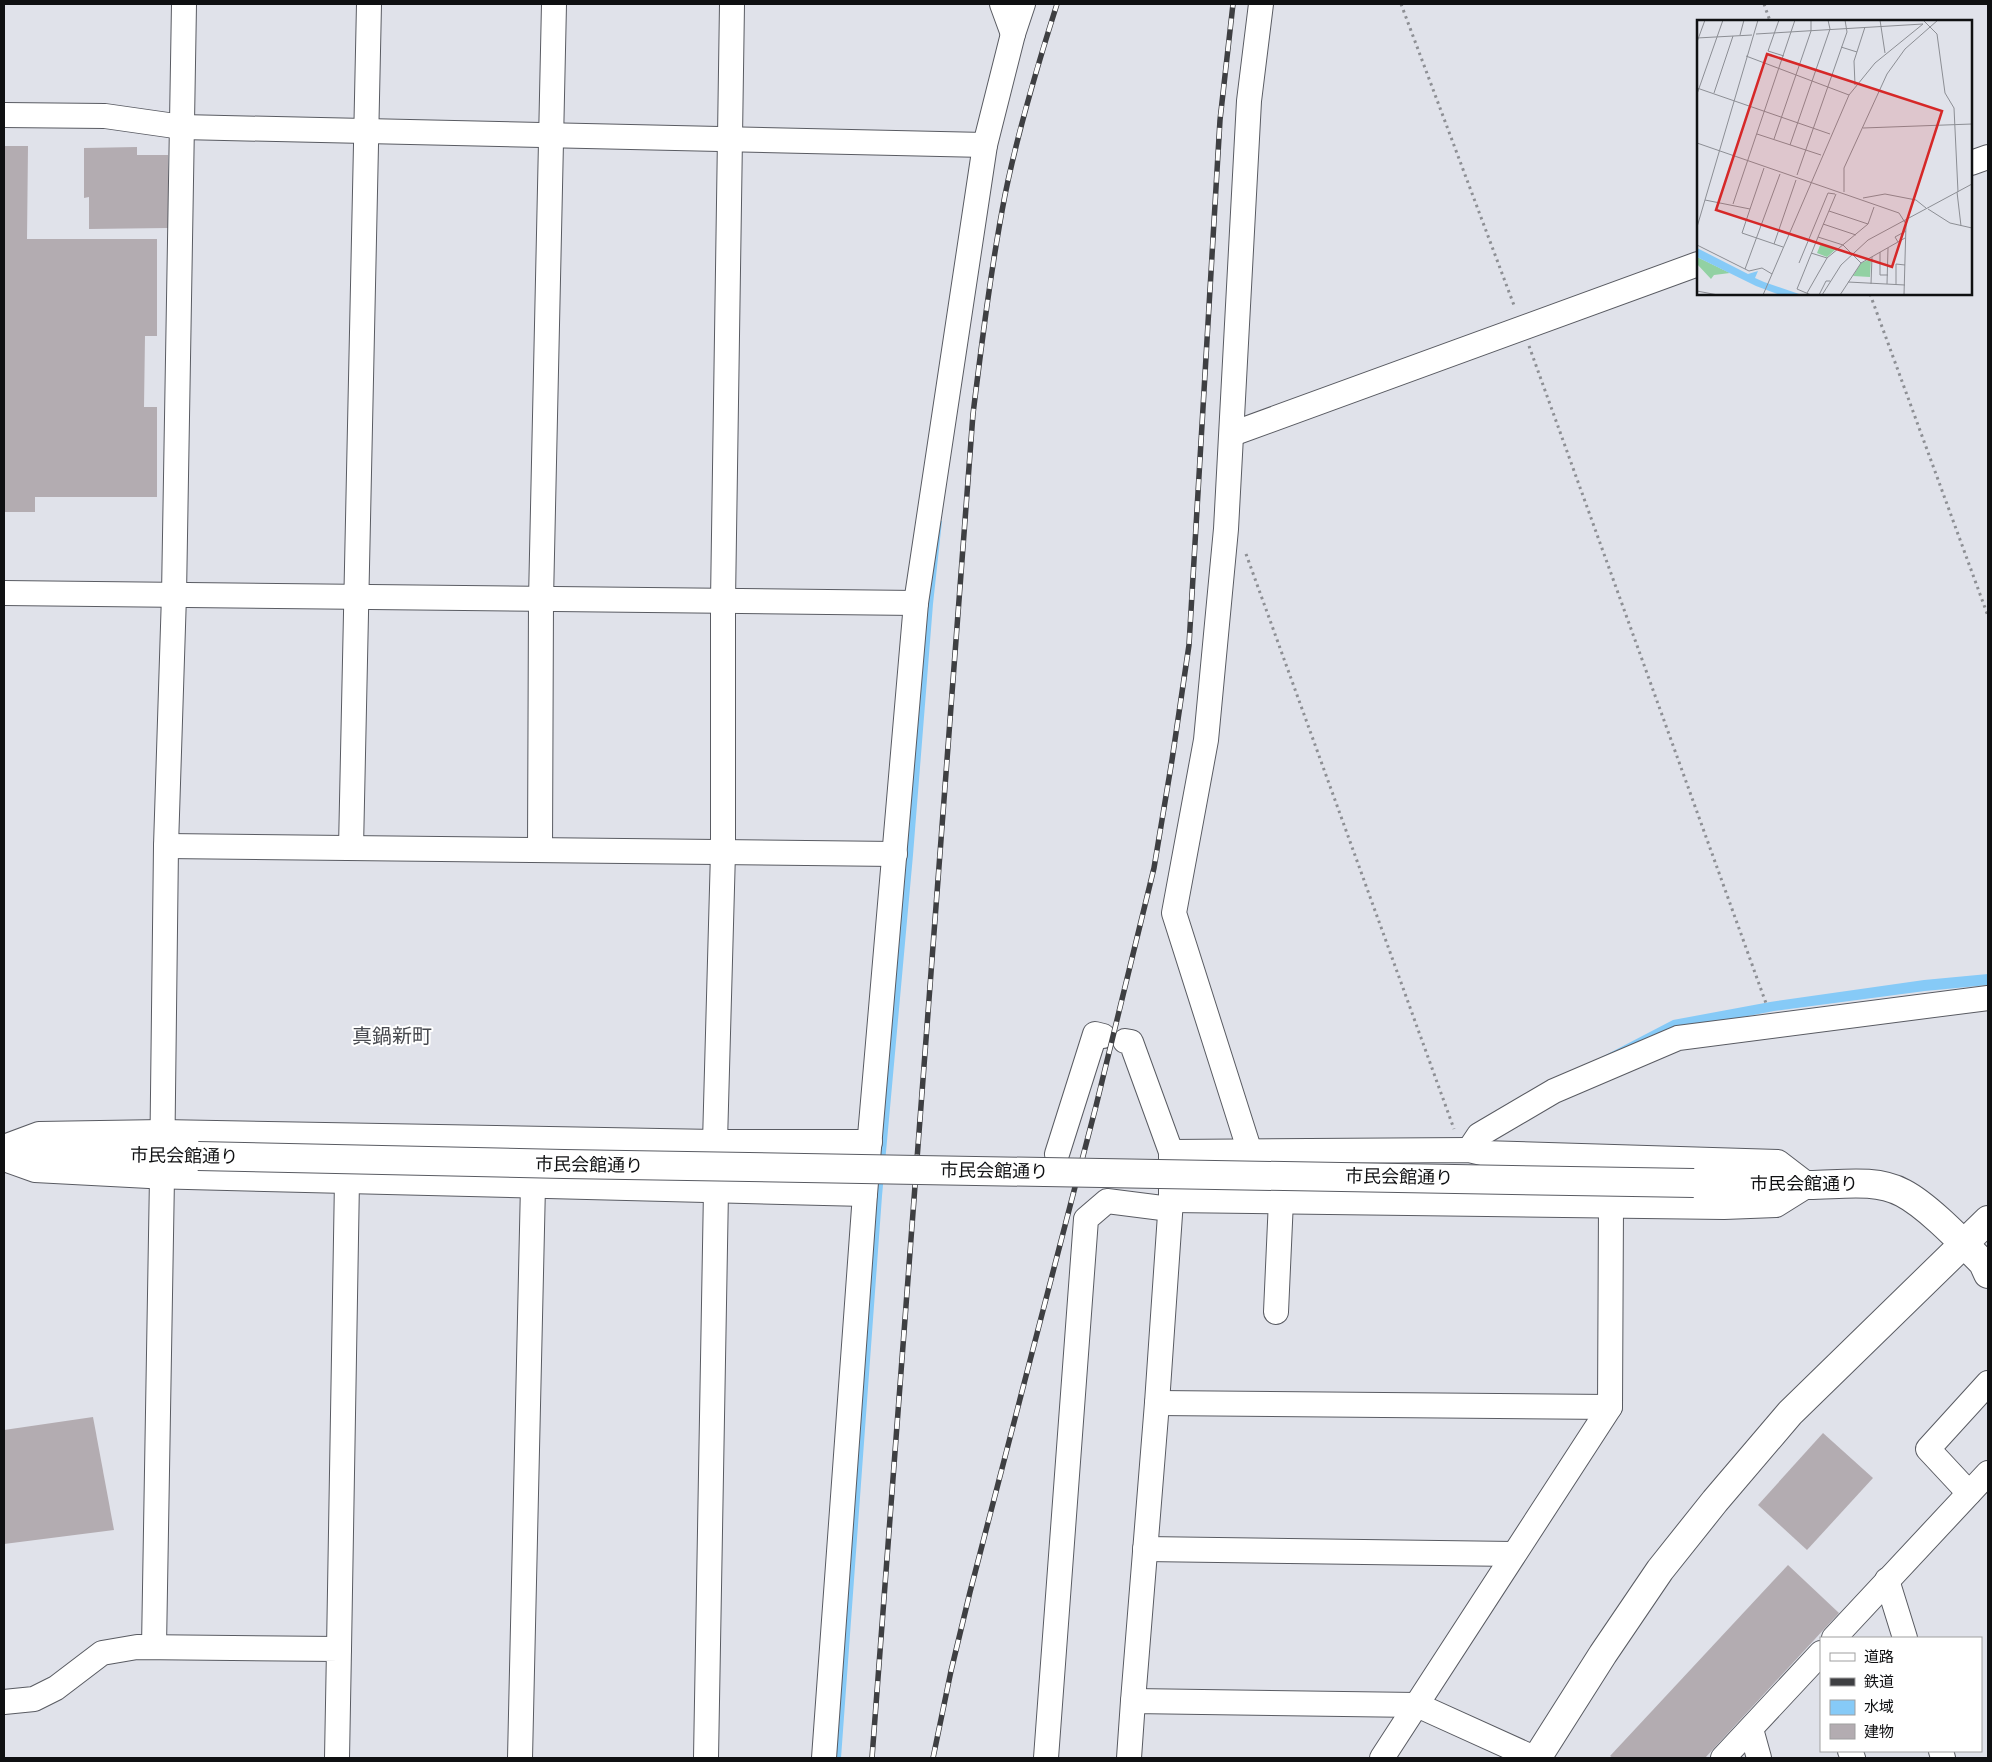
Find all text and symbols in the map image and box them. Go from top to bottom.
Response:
inset map [1697,20,1972,295]
district label: 真鍋新町 [352,1024,432,1048]
street label: 市民会館通り [130,1144,238,1167]
street label: 市民会館通り [535,1153,643,1176]
street label: 市民会館通り [940,1159,1048,1182]
street label: 市民会館通り [1345,1165,1453,1188]
street label: 市民会館通り [1750,1173,1858,1194]
legend [1820,1637,1982,1752]
text: 道路 [1864,1648,1894,1666]
text: 鉄道 [1864,1673,1894,1691]
text: 水域 [1864,1698,1894,1716]
text: 建物 [1864,1723,1894,1741]

